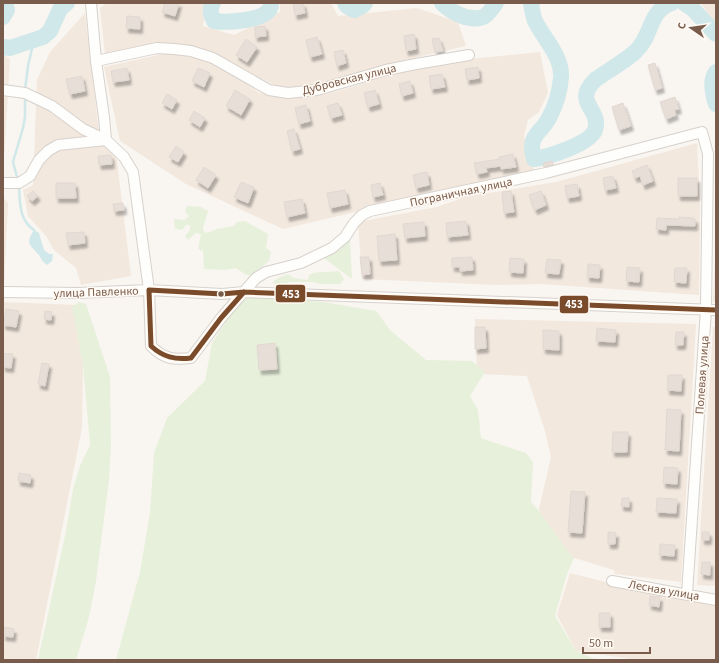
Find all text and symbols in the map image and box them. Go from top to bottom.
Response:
north arrow [671,8,711,48]
text: С [674,20,690,31]
street label: Дубровская улица [300,60,398,99]
street label: Пограничная улица [408,173,514,212]
street label: улица Павленко [53,283,139,302]
line badge: 453 [275,284,306,303]
text: 453 [282,287,300,302]
unlabelled marker [216,289,226,299]
line badge: 453 [559,295,589,314]
text: 453 [565,297,583,312]
street label: Полевая улица [691,335,714,415]
street label: Лесная улица [627,576,701,605]
scale bar [583,629,650,655]
text: 50 m [589,635,613,652]

